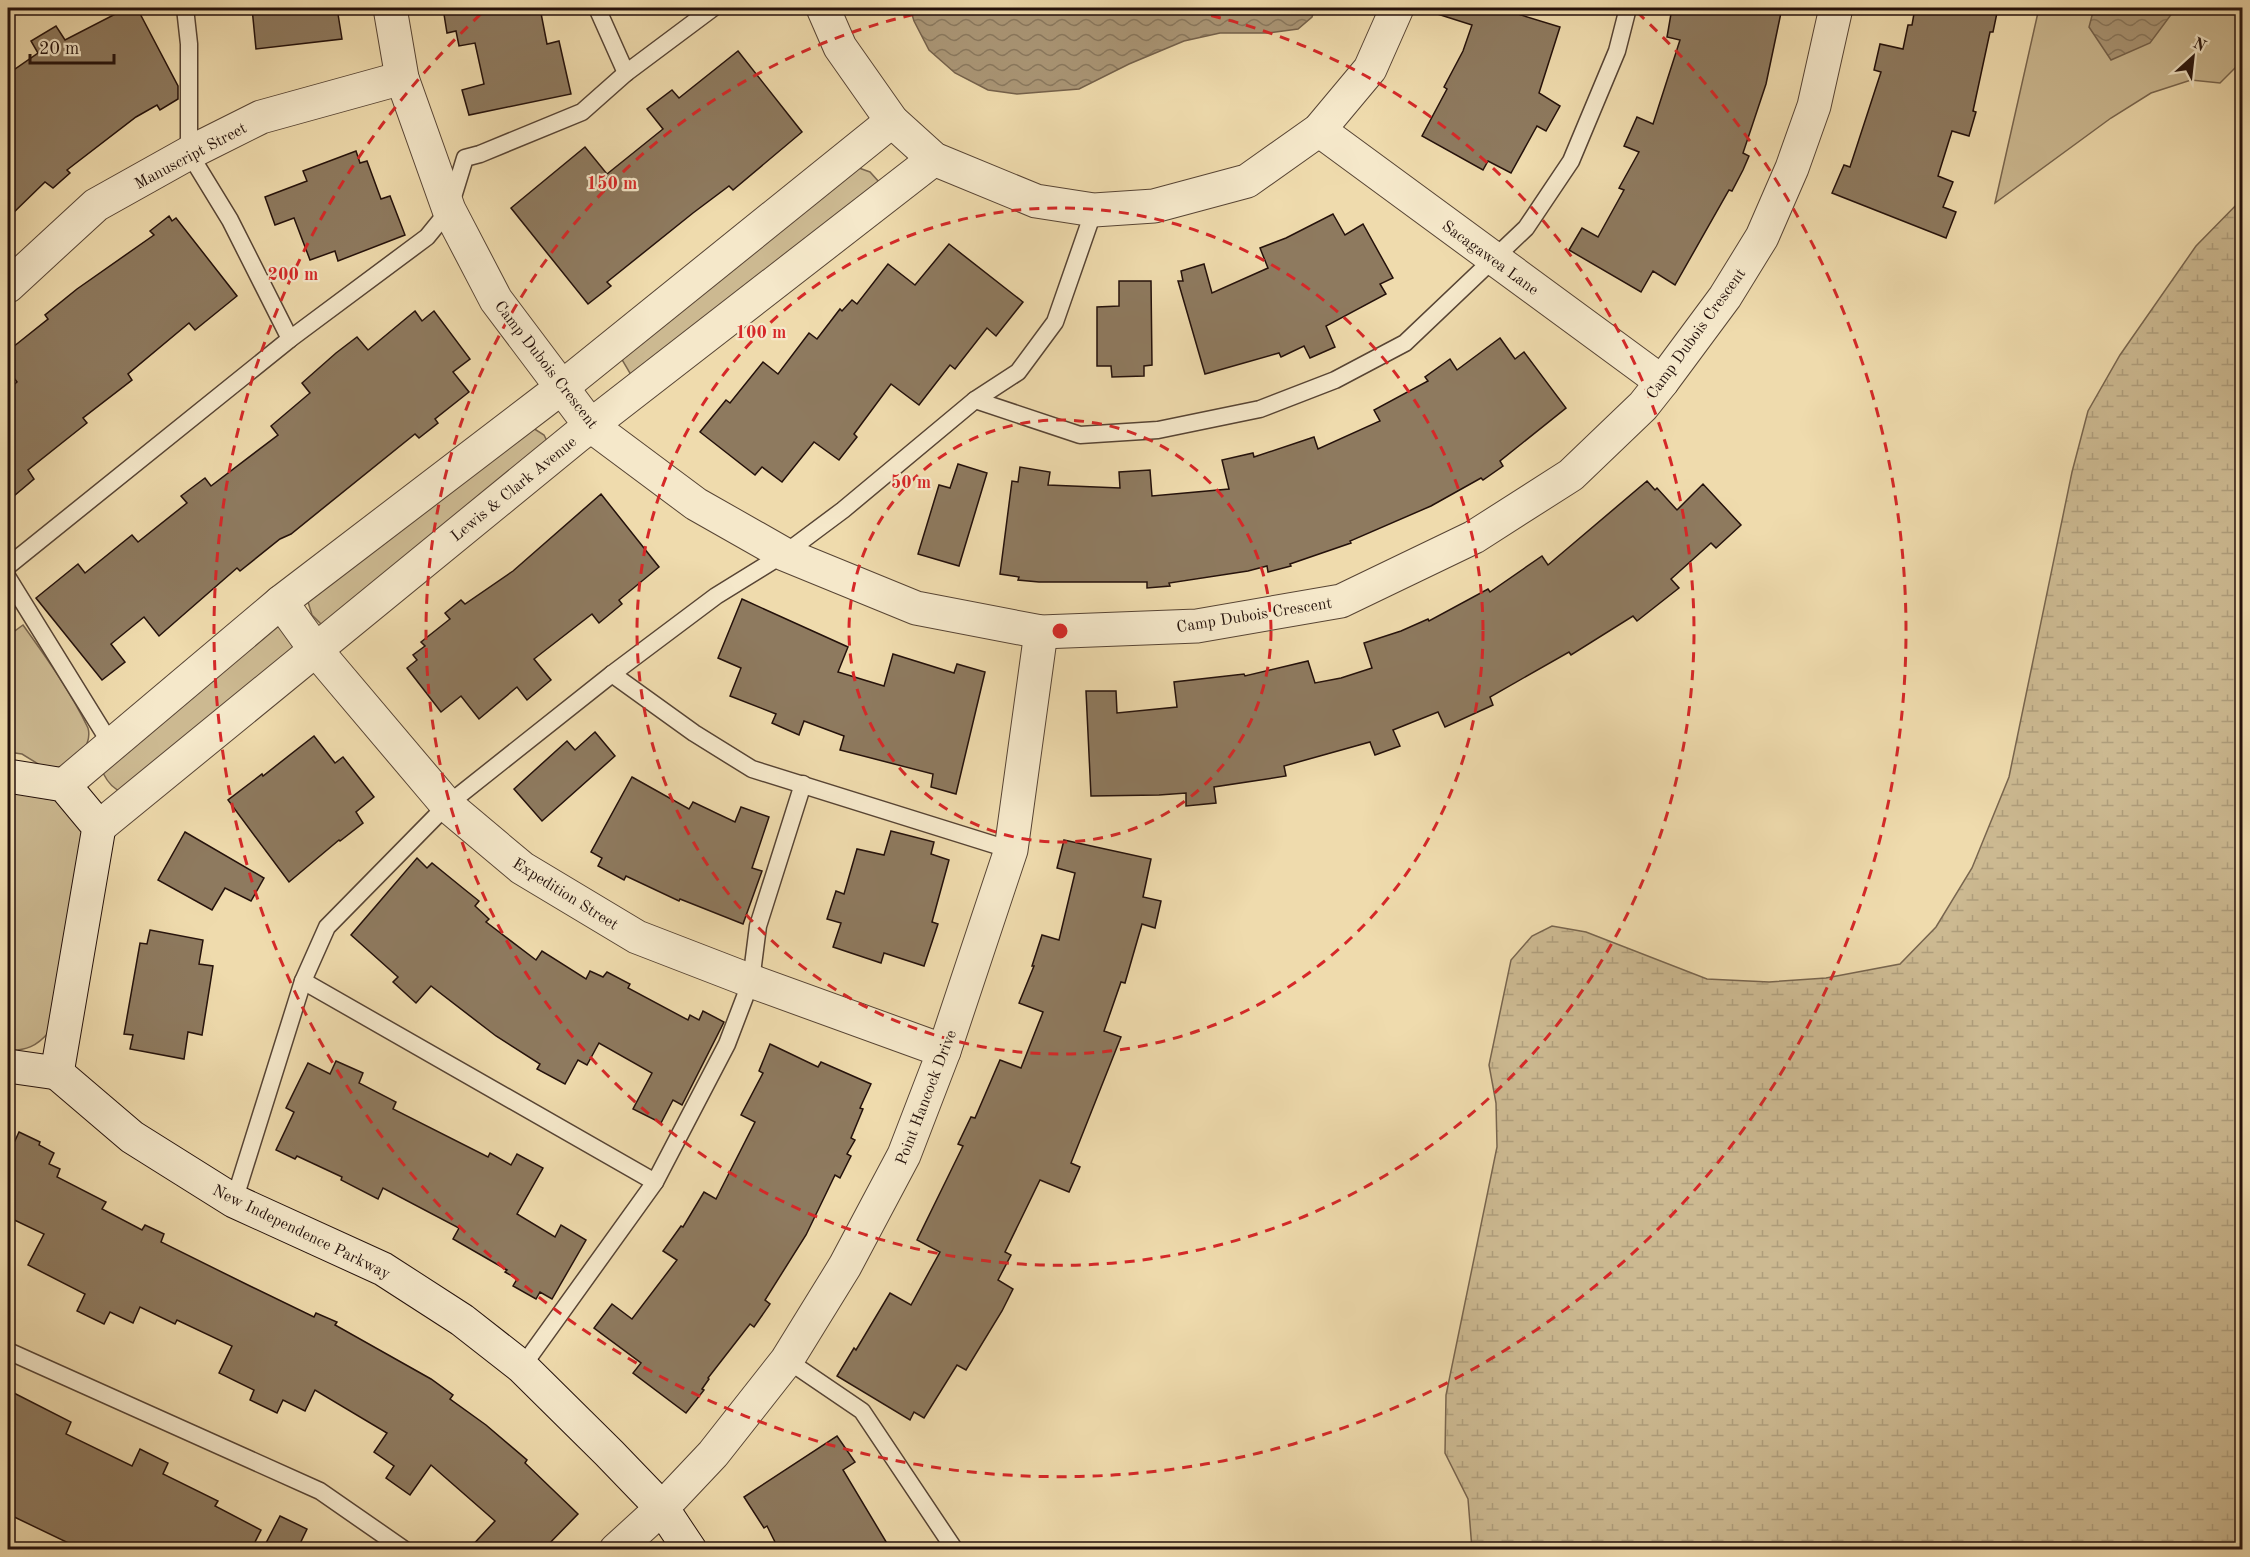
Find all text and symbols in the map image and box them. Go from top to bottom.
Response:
scale bar [30,27,114,65]
north arrow [2163,27,2223,87]
text: N [2190,36,2209,56]
text: 20 m [39,40,79,58]
street label: Manuscript Street [132,120,250,193]
text: 150 m [587,175,637,193]
street label: Sacagawea Lane [1439,218,1541,299]
text: 200 m [268,266,318,284]
street label: Camp Dubois Crescent [1644,266,1750,402]
street label: Camp Dubois Crescent [491,298,600,432]
text: 100 m [736,324,786,342]
street label: Lewis & Clark Avenue [448,434,580,545]
text: 50 m [891,474,931,492]
street label: Camp Dubois Crescent [1175,596,1334,636]
centre of rings [1050,621,1070,641]
street label: Expedition Street [509,856,621,934]
street label: Point Hancock Drive [894,1028,960,1167]
street label: New Independence Parkway [210,1183,393,1283]

